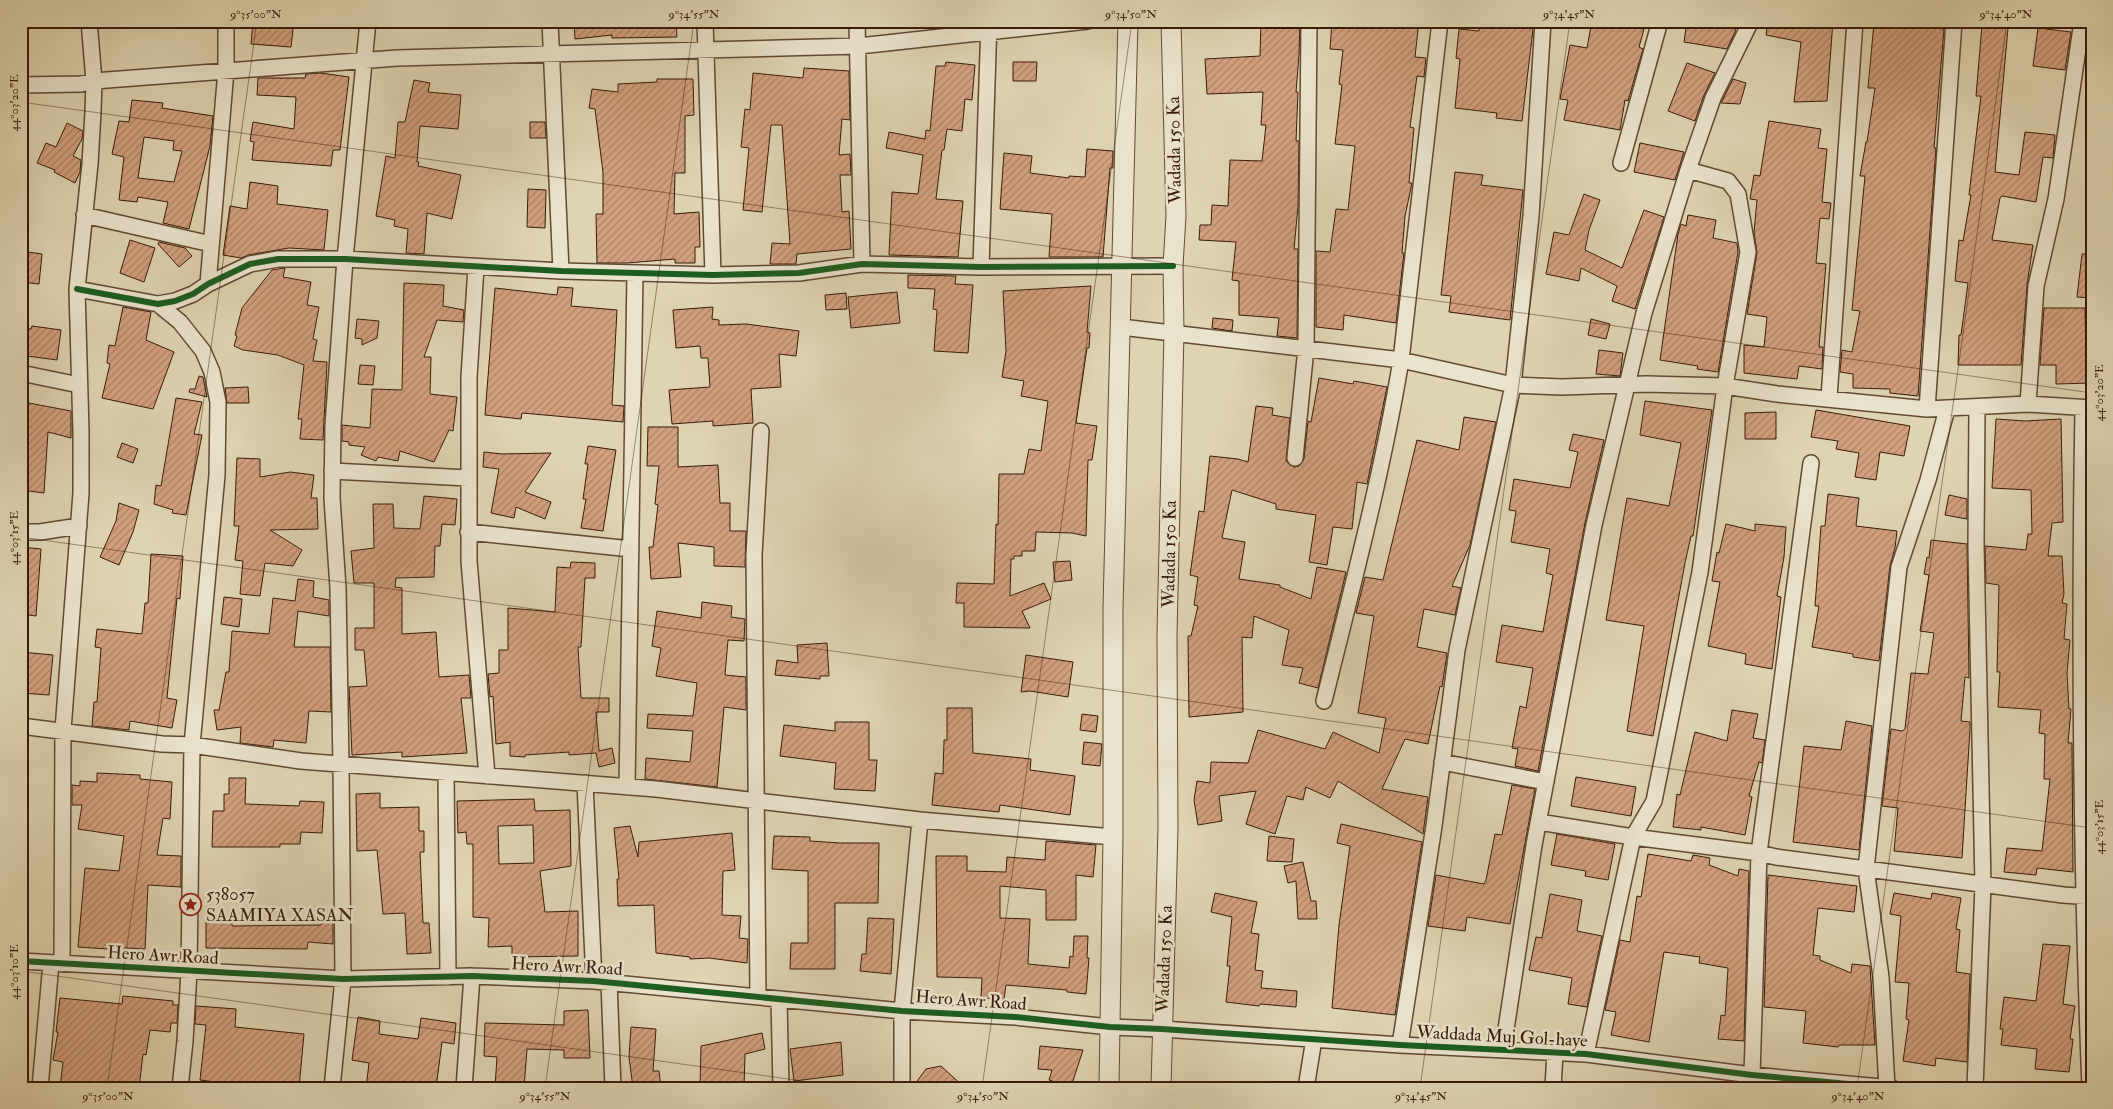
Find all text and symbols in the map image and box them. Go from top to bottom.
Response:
text: 9°35'00"N [229,7,282,22]
text: 9°34'55"N [667,7,720,22]
text: 9°34'50"N [1104,7,1157,22]
text: 9°34'45"N [1542,7,1595,22]
text: 9°34'40"N [1978,7,2033,22]
text: 44°03'20"E [7,74,22,132]
street label: Wadada 150 Ka [1162,95,1187,205]
text: 44°03'20"E [2092,364,2107,422]
street label: Wadada 150 Ka [1157,499,1182,609]
text: 44°03'15"E [7,510,22,565]
text: 44°03'15"E [2092,799,2107,854]
place label: 538057 SAAMIYA XASAN [206,883,354,927]
place icon: 538057 SAAMIYA XASAN [178,892,202,916]
street label: Wadada 150 Ka [1151,904,1178,1014]
street label: Hero Awr Road [107,941,219,970]
text: 44°03'10"E [7,944,22,1000]
street label: Hero Awr Road [511,952,623,981]
street label: Hero Awr Road [915,985,1028,1016]
street label: Waddada Muj Gol-haye [1415,1020,1589,1052]
text: 9°35'00"N [81,1089,134,1104]
text: 9°34'55"N [518,1089,571,1104]
text: 9°34'50"N [956,1089,1009,1104]
text: 9°34'45"N [1394,1089,1447,1104]
text: 9°34'40"N [1830,1089,1885,1104]

